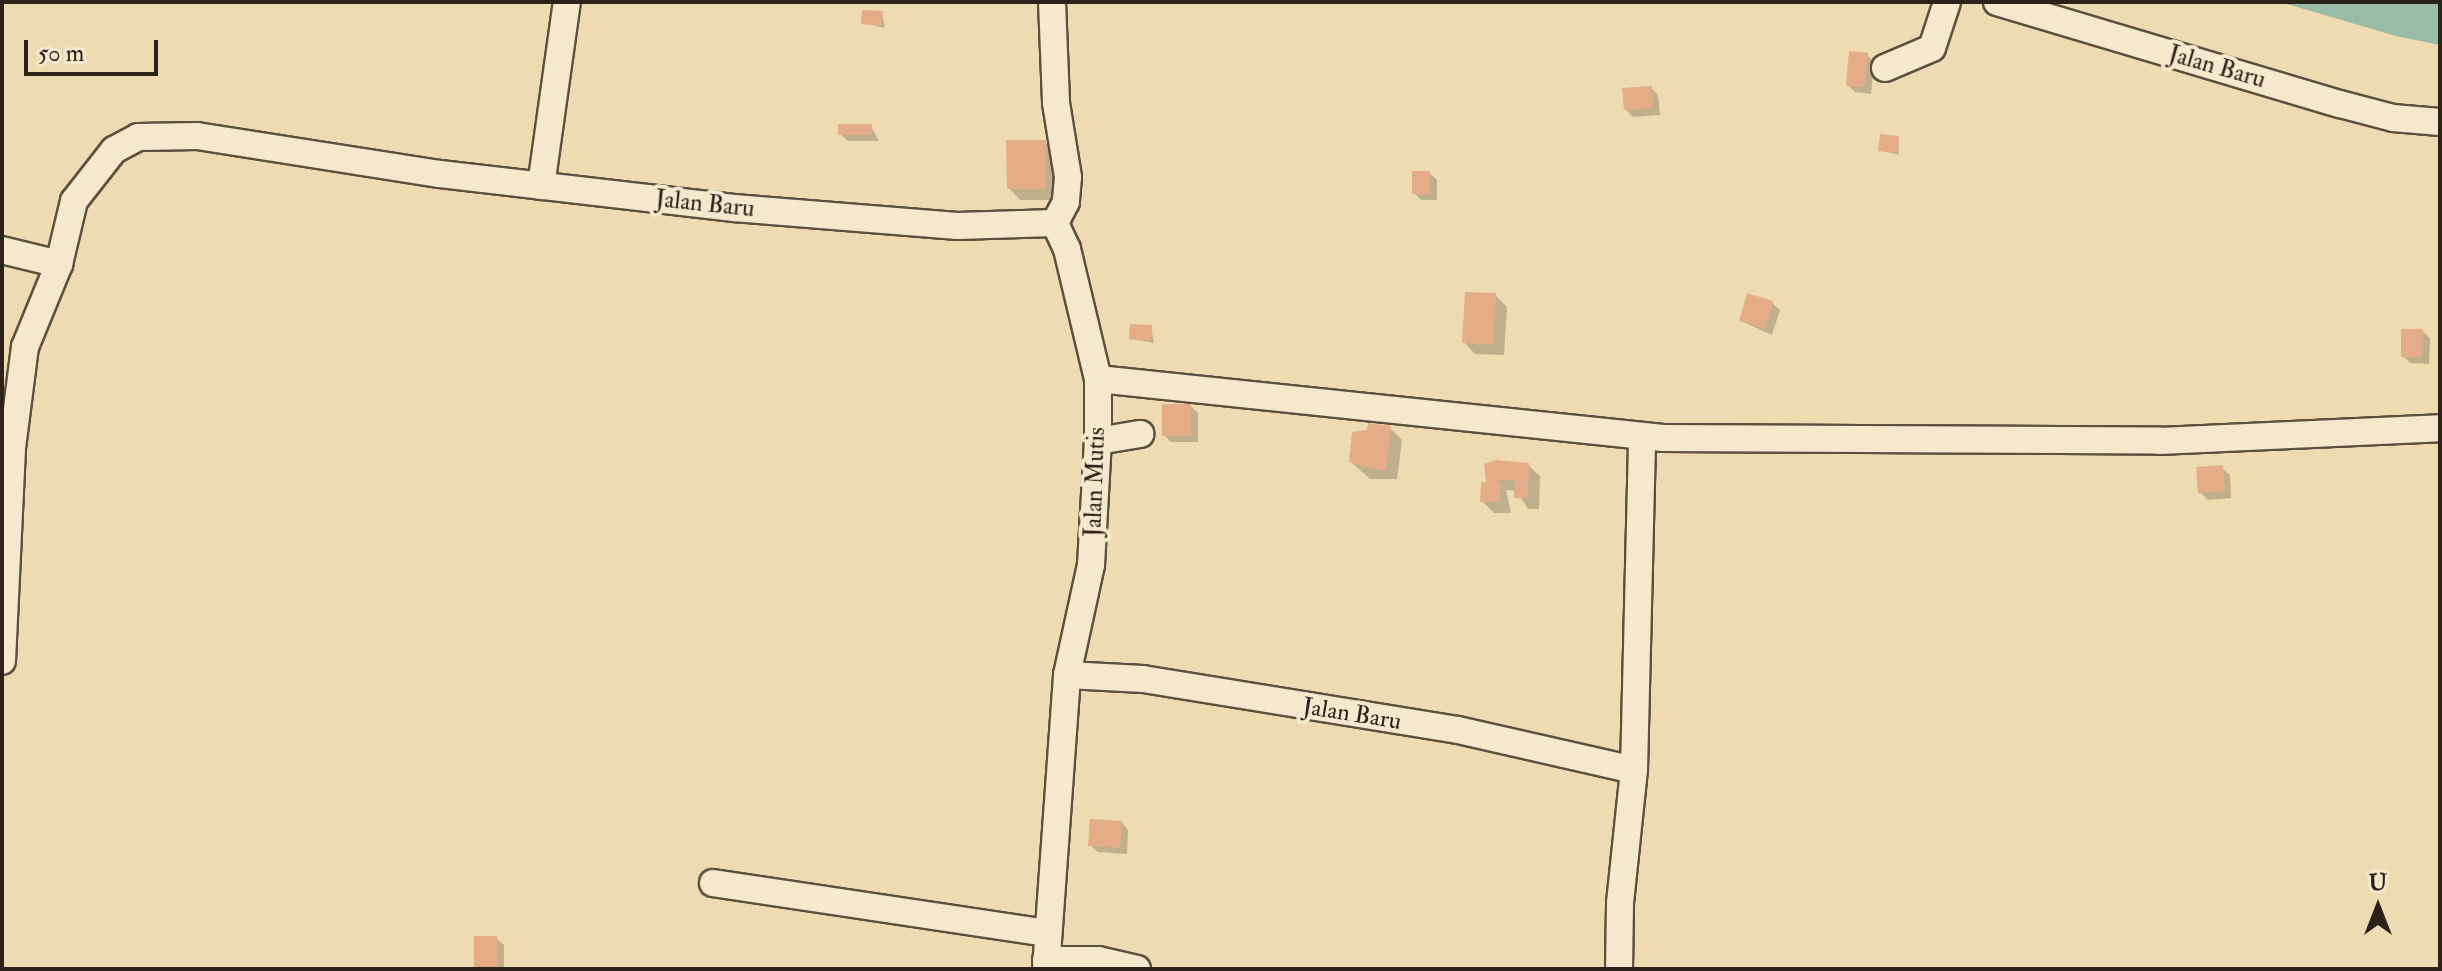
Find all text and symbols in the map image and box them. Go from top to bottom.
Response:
scale bar [28,24,162,74]
text: 50 m [38,38,84,69]
street label: Jalan Baru [2165,39,2269,95]
street label: Jalan Baru [654,184,756,224]
street label: Jalan Mutis [1079,426,1111,538]
street label: Jalan Baru [1301,692,1403,736]
north arrow [2338,867,2418,947]
text: U [2369,869,2387,897]

